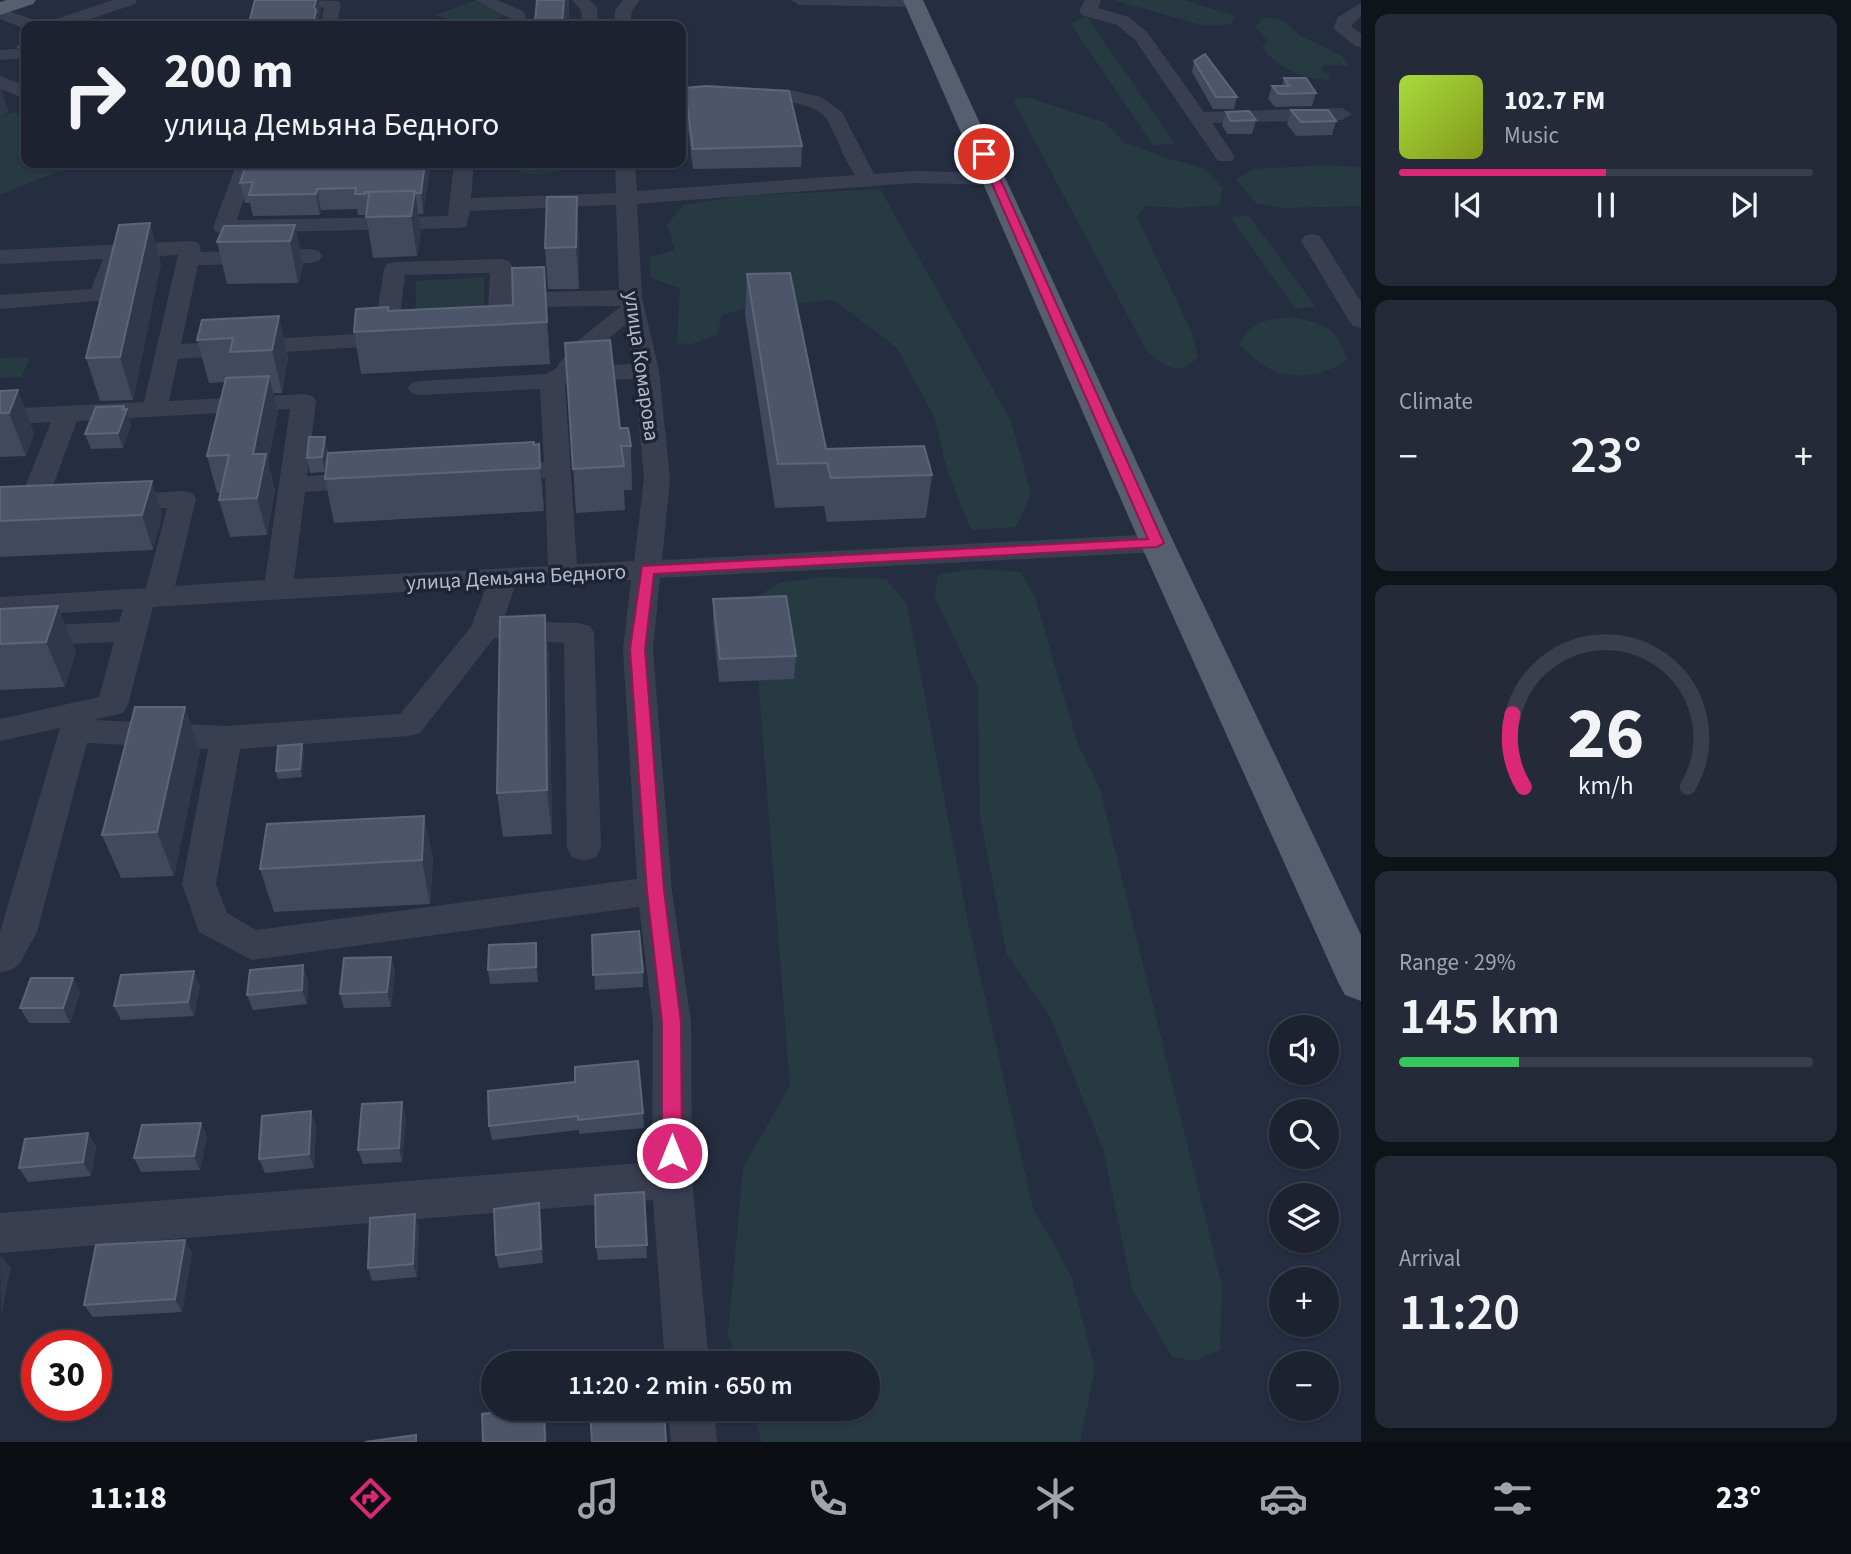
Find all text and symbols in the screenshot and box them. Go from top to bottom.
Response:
text: 200 m [164,37,293,107]
icon: right [49,49,140,140]
text: 102.7 FM [1504,82,1605,119]
text: улица Демьяна Бедного [164,102,499,148]
text: Music [1504,119,1559,152]
pin [954,124,1014,184]
icon: arrive [965,135,1003,173]
icon: previous [1449,186,1487,224]
icon: pause [1587,186,1625,224]
icon: next [1725,186,1763,224]
street label: улица Комарова [617,289,667,443]
text: Climate [1399,385,1473,418]
text: 23° [1570,419,1642,493]
text: − [1399,430,1418,484]
text: + [1794,430,1813,484]
street label: улица Демьяна Бедного [405,556,627,598]
text: 26 [1568,682,1644,786]
text: km/h [1578,768,1634,804]
text: Range · 29% [1399,946,1516,979]
text: 145 km [1399,980,1560,1054]
map controls [1269,1015,1339,1421]
button: sound [1269,1015,1339,1085]
button: search [1269,1099,1339,1169]
position arrow [635,1116,709,1190]
button: layers [1269,1183,1339,1253]
text: Arrival [1399,1242,1461,1275]
button: + [1269,1267,1339,1337]
text: 11:20 [1399,1276,1520,1350]
speed limit sign: 30 [21,1330,112,1421]
button: − [1269,1351,1339,1421]
text: 11:20 · 2 min · 650 m [568,1367,793,1404]
icon: directions [346,1474,395,1523]
icon: music [574,1474,623,1523]
icon: phone [803,1474,852,1523]
icon: climate [1031,1474,1080,1523]
icon: car [1259,1474,1308,1523]
icon: filters [1488,1474,1537,1523]
text: 11:18 [90,1475,167,1521]
text: 23° [1716,1475,1761,1521]

